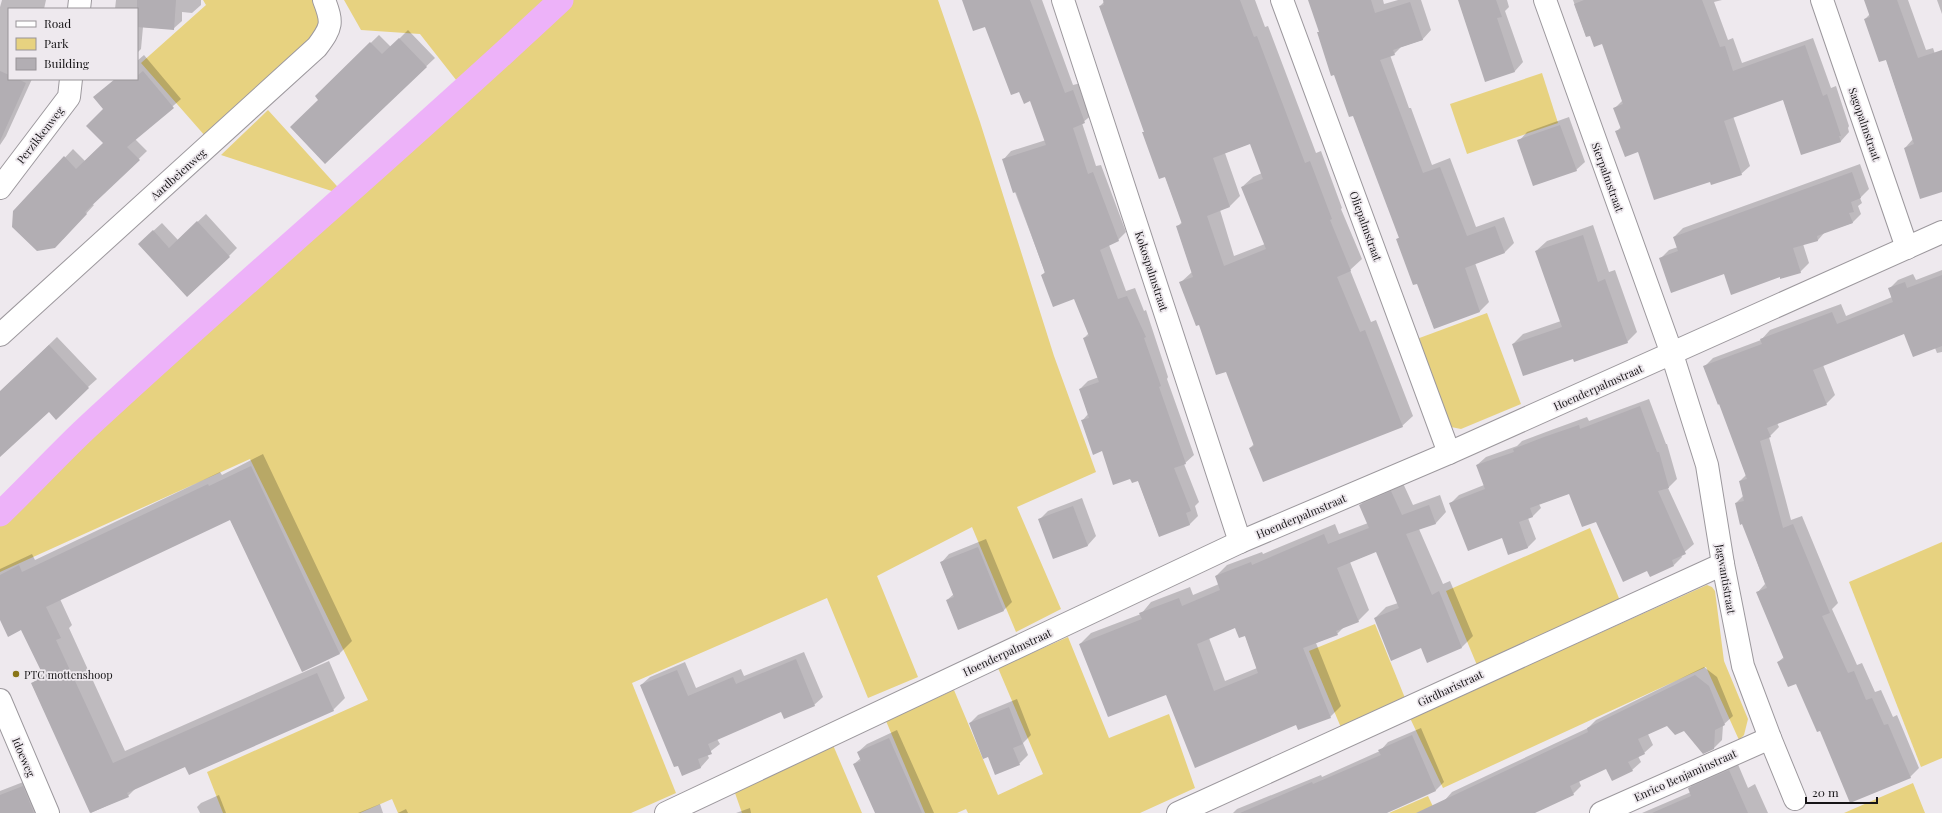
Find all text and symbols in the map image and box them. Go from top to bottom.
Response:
legend [8,8,138,80]
text: Road [44,15,71,31]
text: Park [44,35,69,51]
text: Building [44,55,90,71]
street label: Sagopalmstraat [1845,85,1885,163]
street label: Perzikkenweg [13,103,67,167]
street label: Sierpalmstraat [1588,140,1628,214]
street label: Aardbeienweg [146,145,209,204]
street label: Oliepalmstraat [1346,189,1386,263]
street label: Kokospalmstraat [1132,229,1172,313]
street label: Hoenderpalmstraat [1551,360,1645,413]
street label: Hoenderpalmstraat [1254,490,1348,542]
street label: Jagwantistraat [1712,542,1740,615]
street label: Hoenderpalmstraat [960,625,1054,679]
street label: Girdharistraat [1415,666,1485,710]
place label: PTC mottenshoop [24,667,113,682]
marker: PTC mottenshoop [11,669,21,679]
street label: Idoeweg [9,735,39,779]
street label: Enrico Benjaminstraat [1631,746,1739,804]
scale bar [1806,779,1877,805]
text: 20 m [1812,784,1839,800]

